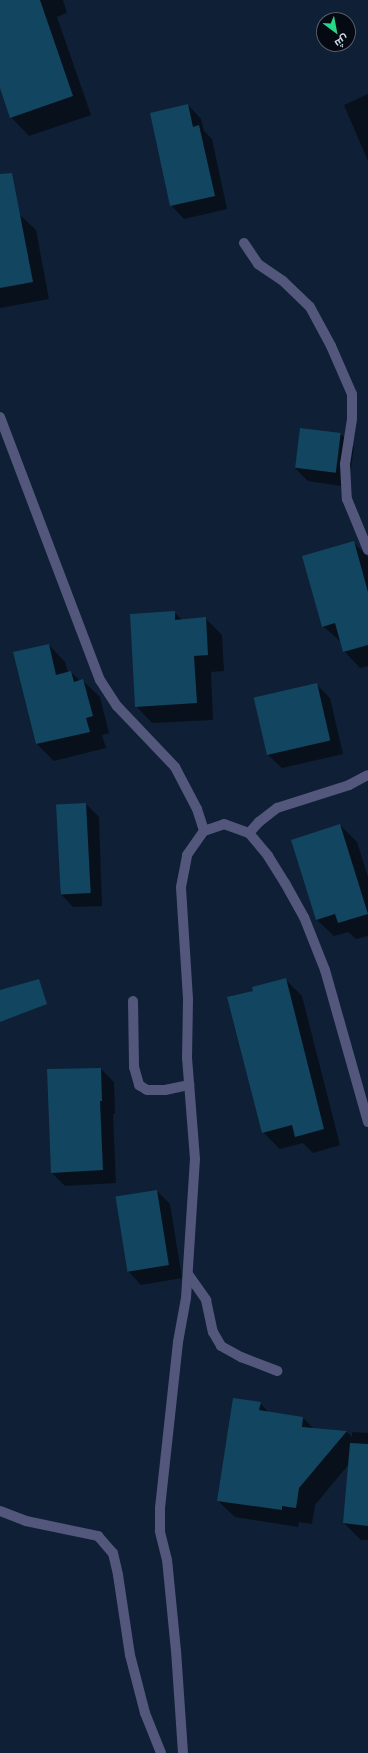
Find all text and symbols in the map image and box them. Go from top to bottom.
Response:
north arrow [316,12,356,52]
text: ش [333,32,352,51]

